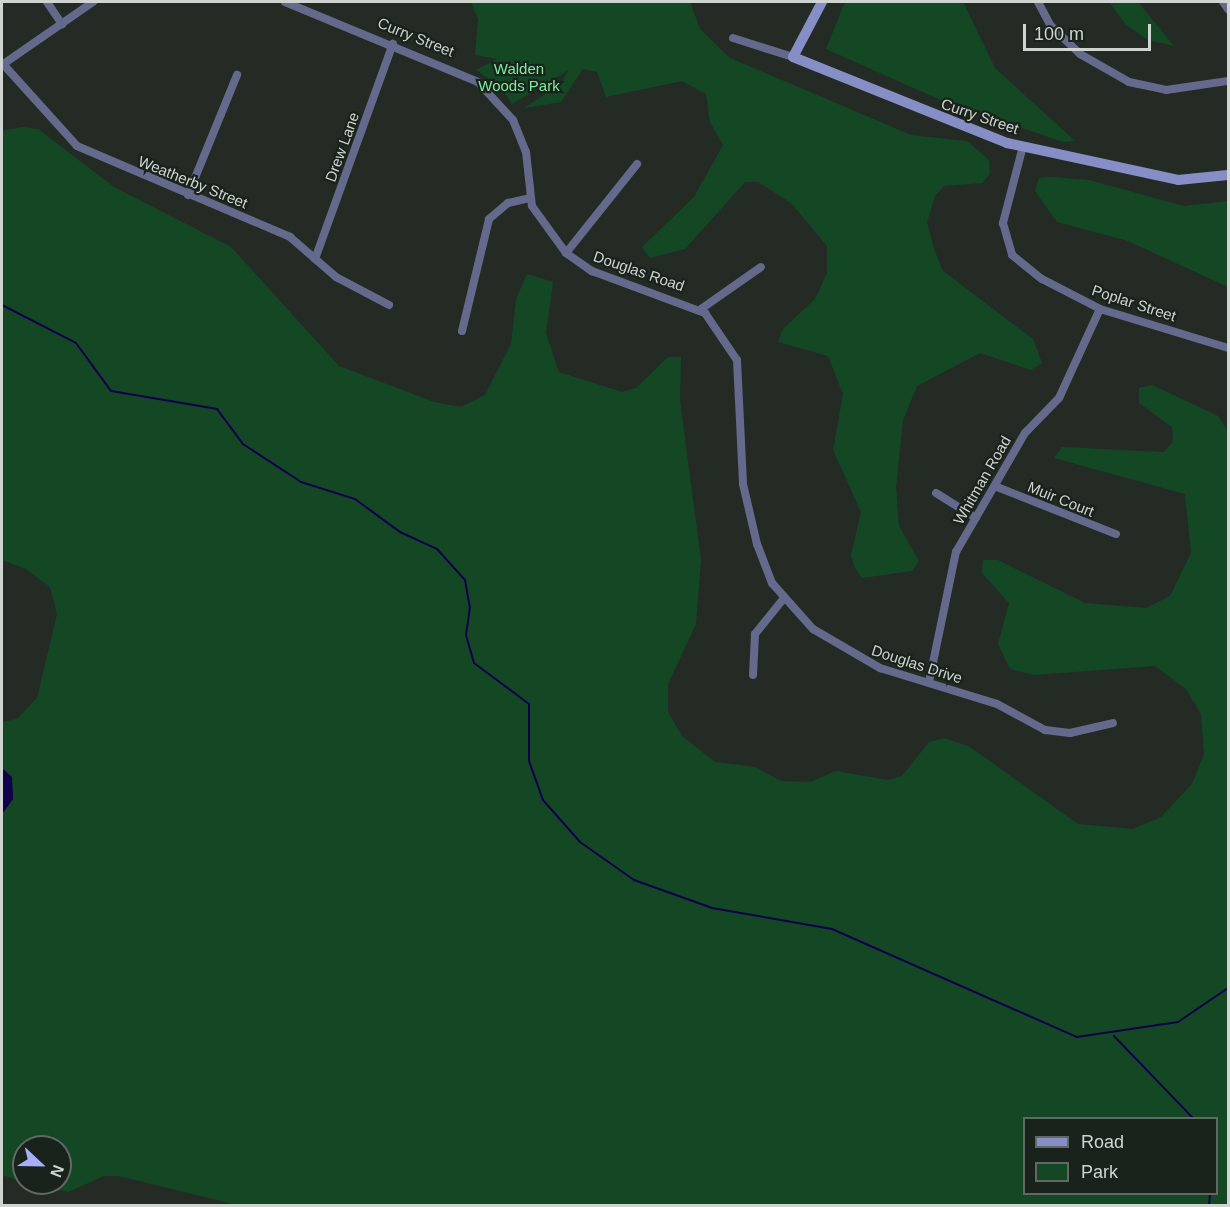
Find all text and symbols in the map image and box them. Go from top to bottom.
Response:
scale bar [1026,12,1154,50]
street label: Curry Street [375,14,457,60]
text: 100 m [1034,24,1084,44]
park label: Walden Woods Park [478,59,560,94]
street label: Curry Street [939,94,1021,138]
street label: Drew Lane [321,110,363,184]
street label: Weatherby Street [136,152,250,212]
street label: Douglas Road [591,247,687,295]
street label: Poplar Street [1090,281,1178,325]
street label: Whitman Road [949,433,1015,527]
street label: Muir Court [1025,478,1097,520]
street label: Douglas Drive [869,641,965,687]
legend [1023,1117,1218,1195]
text: Road [1081,1132,1124,1152]
north arrow [12,1135,72,1195]
text: Park [1081,1162,1118,1182]
text: N [47,1163,67,1180]

